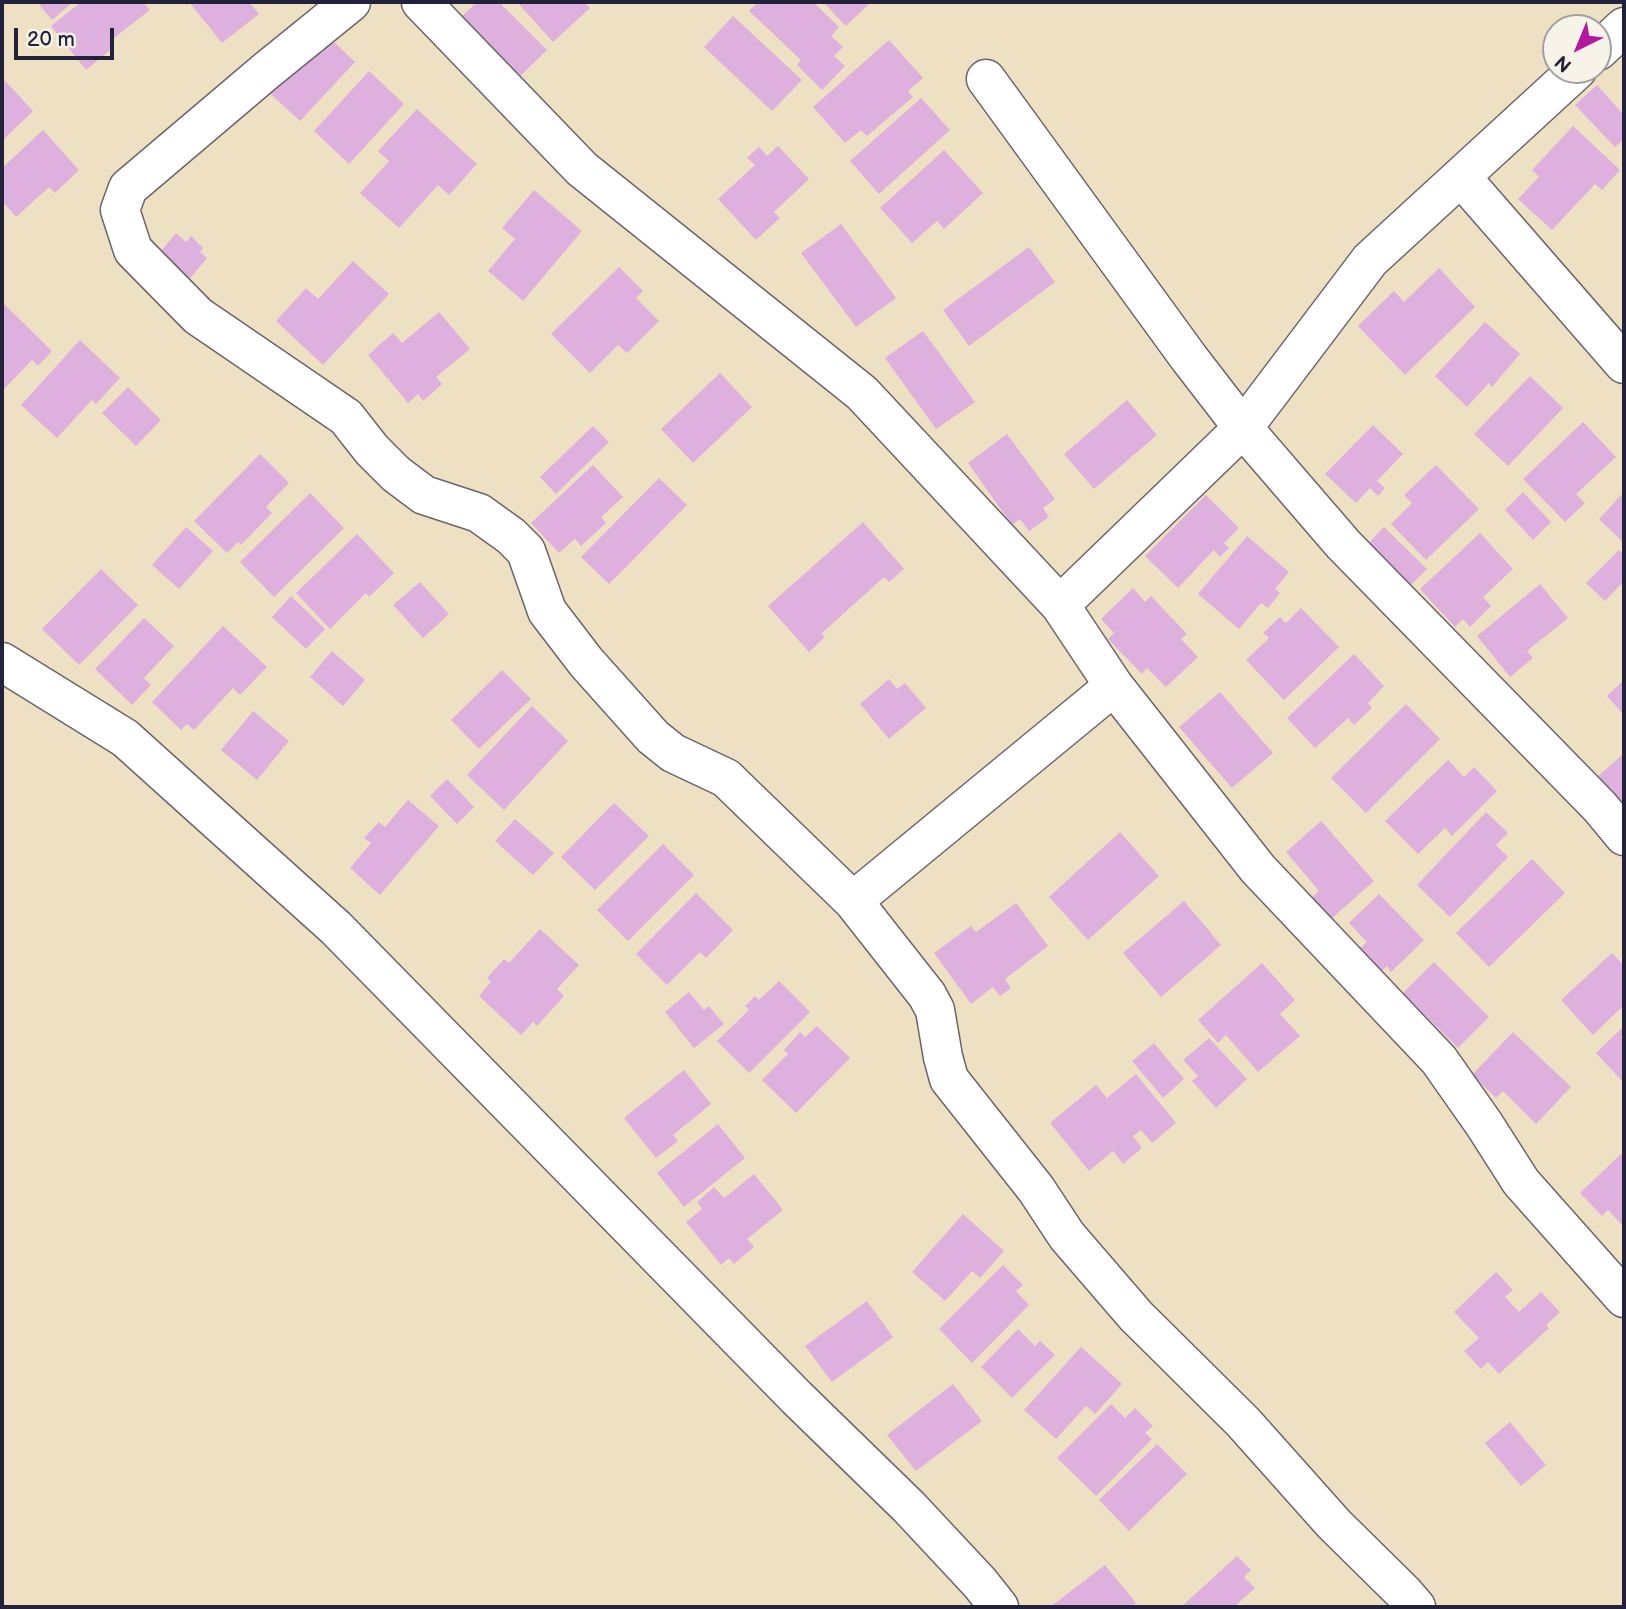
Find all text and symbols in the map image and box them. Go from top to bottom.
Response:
scale bar [18,14,117,58]
north arrow [1542,14,1612,84]
text: 20 m [27,27,75,52]
text: N [1551,50,1577,77]

